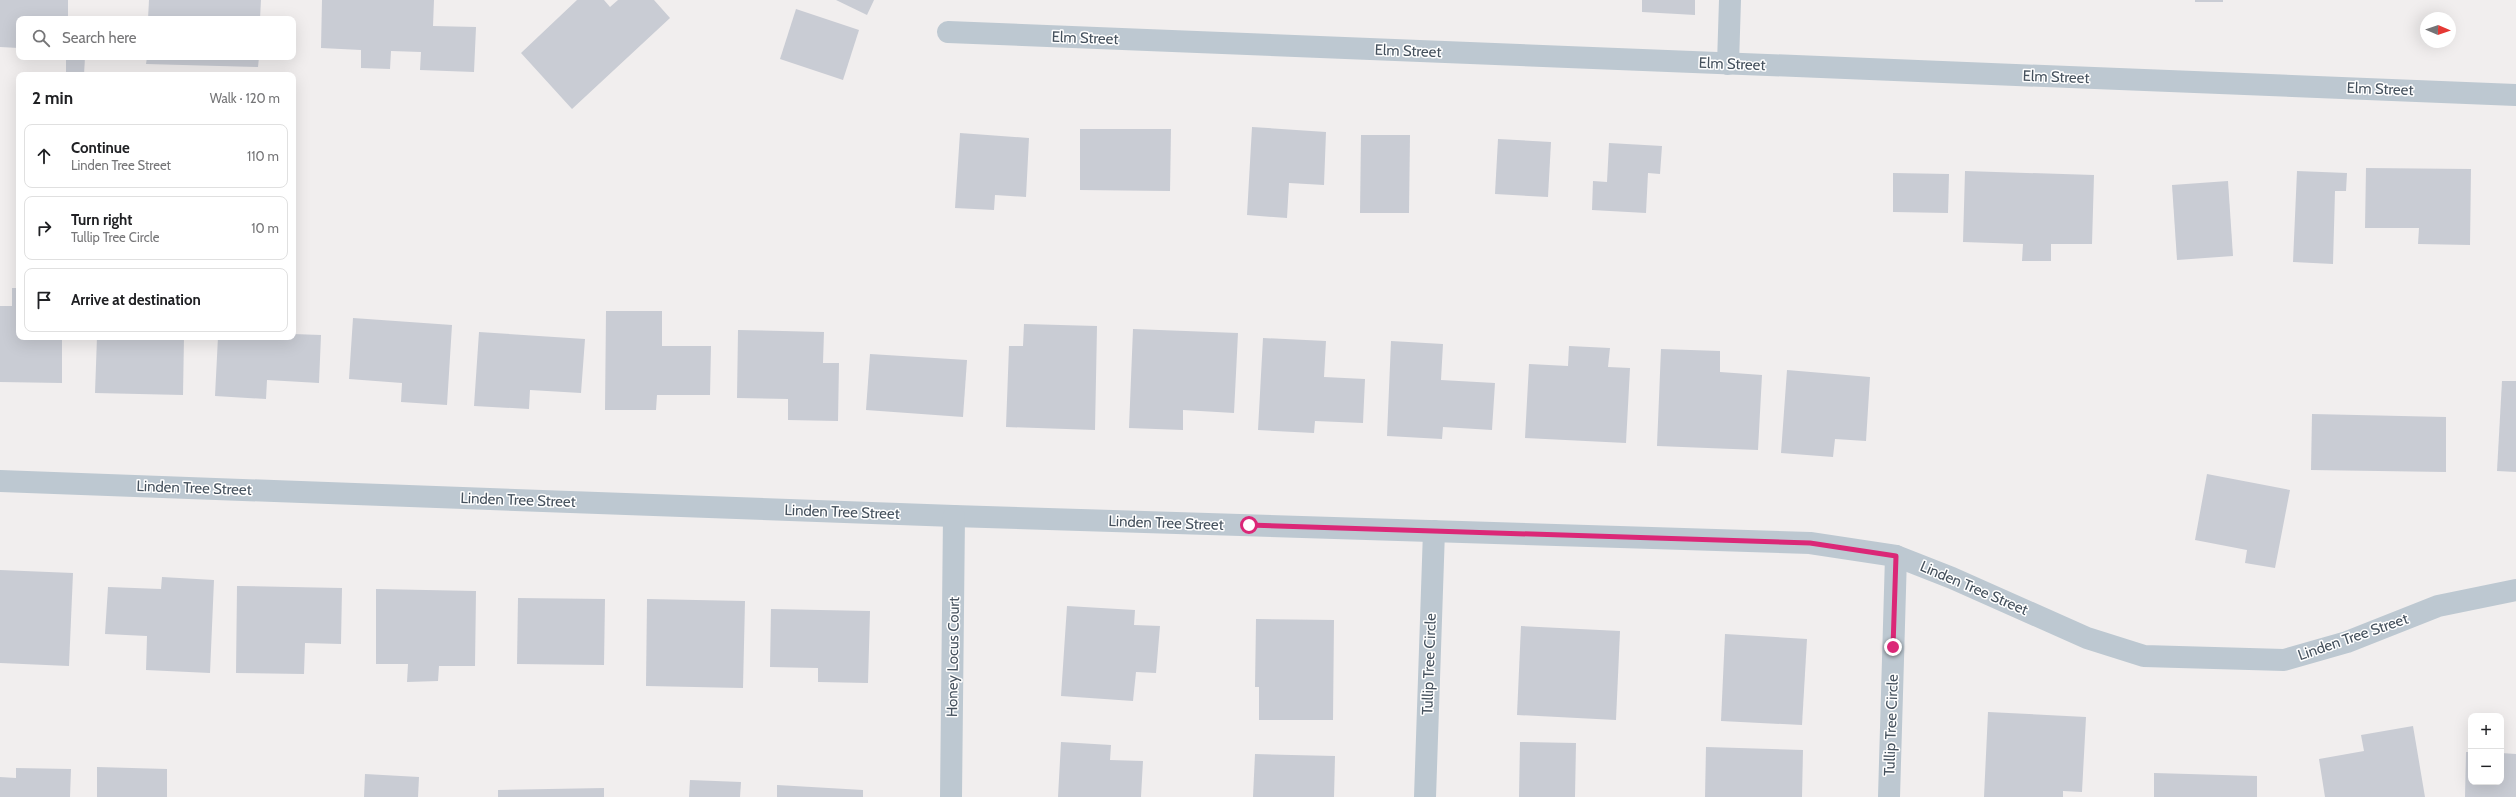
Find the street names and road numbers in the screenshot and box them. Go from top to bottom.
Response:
street label: Elm Street [1051,28,1119,48]
street label: Elm Street [1374,41,1442,61]
street label: Elm Street [1698,54,1766,74]
street label: Elm Street [2022,67,2090,87]
street label: Elm Street [2346,79,2414,99]
street label: Linden Tree Street [136,477,252,499]
street label: Linden Tree Street [460,489,576,511]
street label: Linden Tree Street [784,501,900,523]
street label: Linden Tree Street [1108,512,1224,534]
street label: Linden Tree Street [1917,557,2031,619]
street label: Honey Locus Court [943,597,963,717]
street label: Linden Tree Street [2296,610,2410,664]
street label: Tullip Tree Circle [1418,612,1440,715]
street label: Tullip Tree Circle [1880,673,1902,776]

